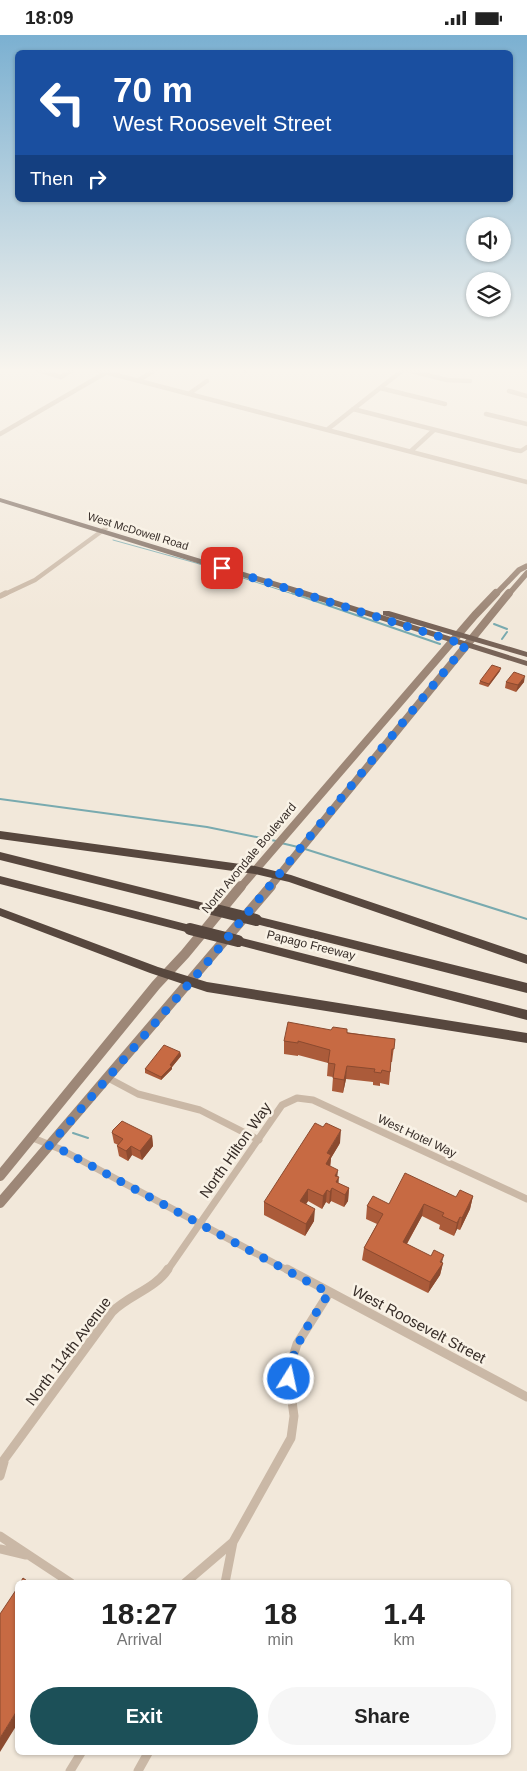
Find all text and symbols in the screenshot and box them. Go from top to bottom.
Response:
text: 18:09 [25,7,74,28]
icon: left [30,70,95,135]
text: 70 m [113,70,193,109]
text: West Roosevelt Street [113,111,331,136]
icon: right [83,165,111,193]
text: Then [30,168,73,189]
map controls [466,217,511,317]
button: sound [466,217,511,262]
button: layers [466,272,511,317]
street label: West McDowell Road [86,510,190,552]
pin [201,547,243,589]
icon: arrive [208,554,236,582]
street label: North Avondale Boulevard [199,800,299,916]
street label: Papago Freeway [265,927,357,963]
street label: North Hilton Way [196,1099,275,1201]
street label: West Hotel Way [375,1112,459,1160]
street label: West Roosevelt Street [349,1282,489,1367]
street label: North 114th Avenue [22,1293,114,1409]
position arrow [262,1352,314,1404]
text: 18:27 [101,1597,178,1630]
text: 18 [264,1597,297,1630]
text: 1.4 [383,1597,425,1630]
text: Arrival [117,1631,162,1648]
text: min [268,1631,293,1648]
text: km [393,1631,415,1648]
button: Exit [30,1687,258,1745]
button: Share [268,1687,496,1745]

